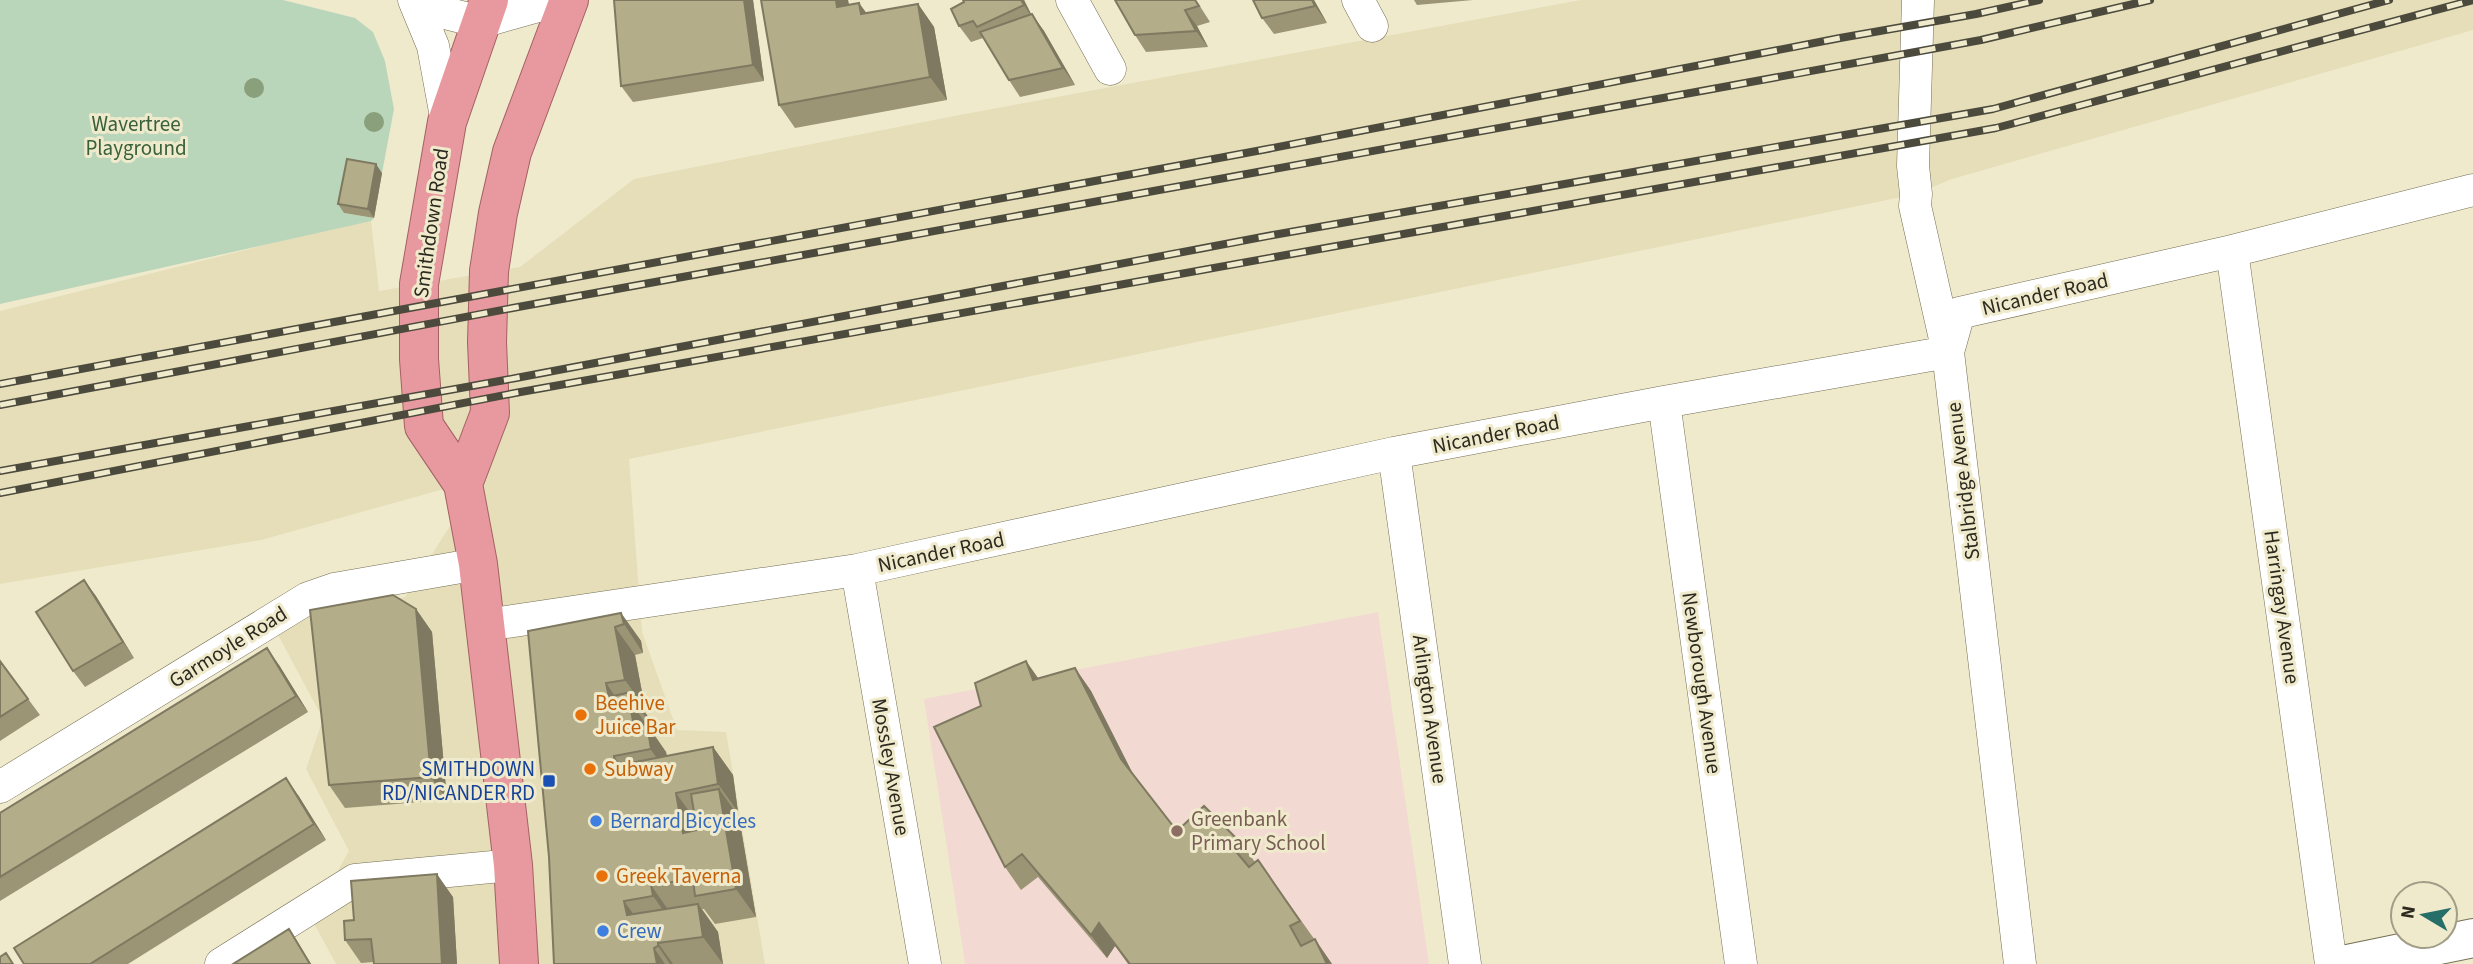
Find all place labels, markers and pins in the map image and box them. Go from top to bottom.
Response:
place label: Beehive Juice Bar [595,688,676,742]
marker: Beehive Juice Bar [573,707,589,723]
place label: SMITHDOWN RD/NICANDER RD [382,754,535,808]
place label: Subway [604,754,674,784]
marker: Subway [582,761,598,777]
marker: SMITHDOWN RD/NICANDER RD [541,773,557,789]
place label: Greenbank Primary School [1191,804,1326,858]
place label: Bernard Bicycles [610,806,756,836]
marker: Bernard Bicycles [588,813,604,829]
marker: Greenbank Primary School [1169,823,1185,839]
place label: Greek Taverna [616,861,741,891]
marker: Greek Taverna [594,868,610,884]
place label: Crew [617,916,662,946]
marker: Crew [595,923,611,939]

